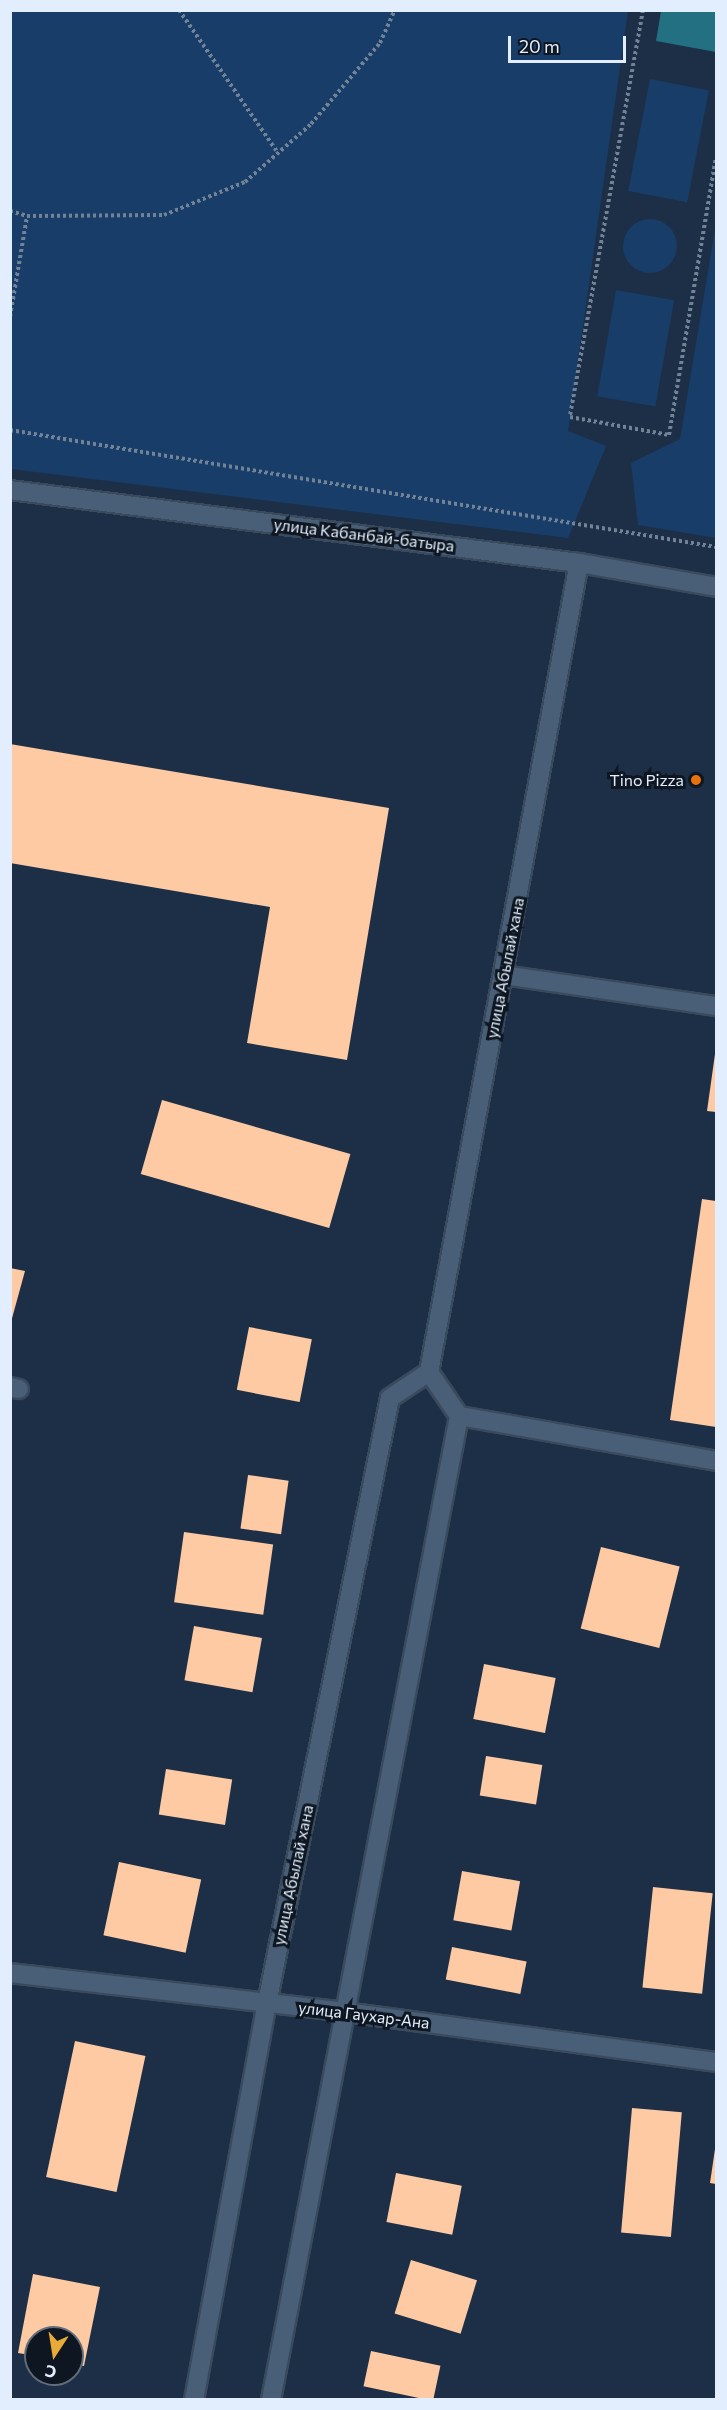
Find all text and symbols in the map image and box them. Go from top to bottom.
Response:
scale bar [511,24,630,62]
text: 20 m [519,35,560,57]
street label: улица Кабанбай-батыра [273,514,455,556]
place label: Tino Pizza [609,770,684,790]
marker: Tino Pizza [689,773,703,787]
street label: улица Абылай хана [482,896,528,1040]
street label: улица Абылай хана [269,1803,317,1947]
street label: улица Гаухар-Ана [297,1997,431,2033]
north arrow [24,2326,84,2386]
text: С [43,2362,58,2383]

